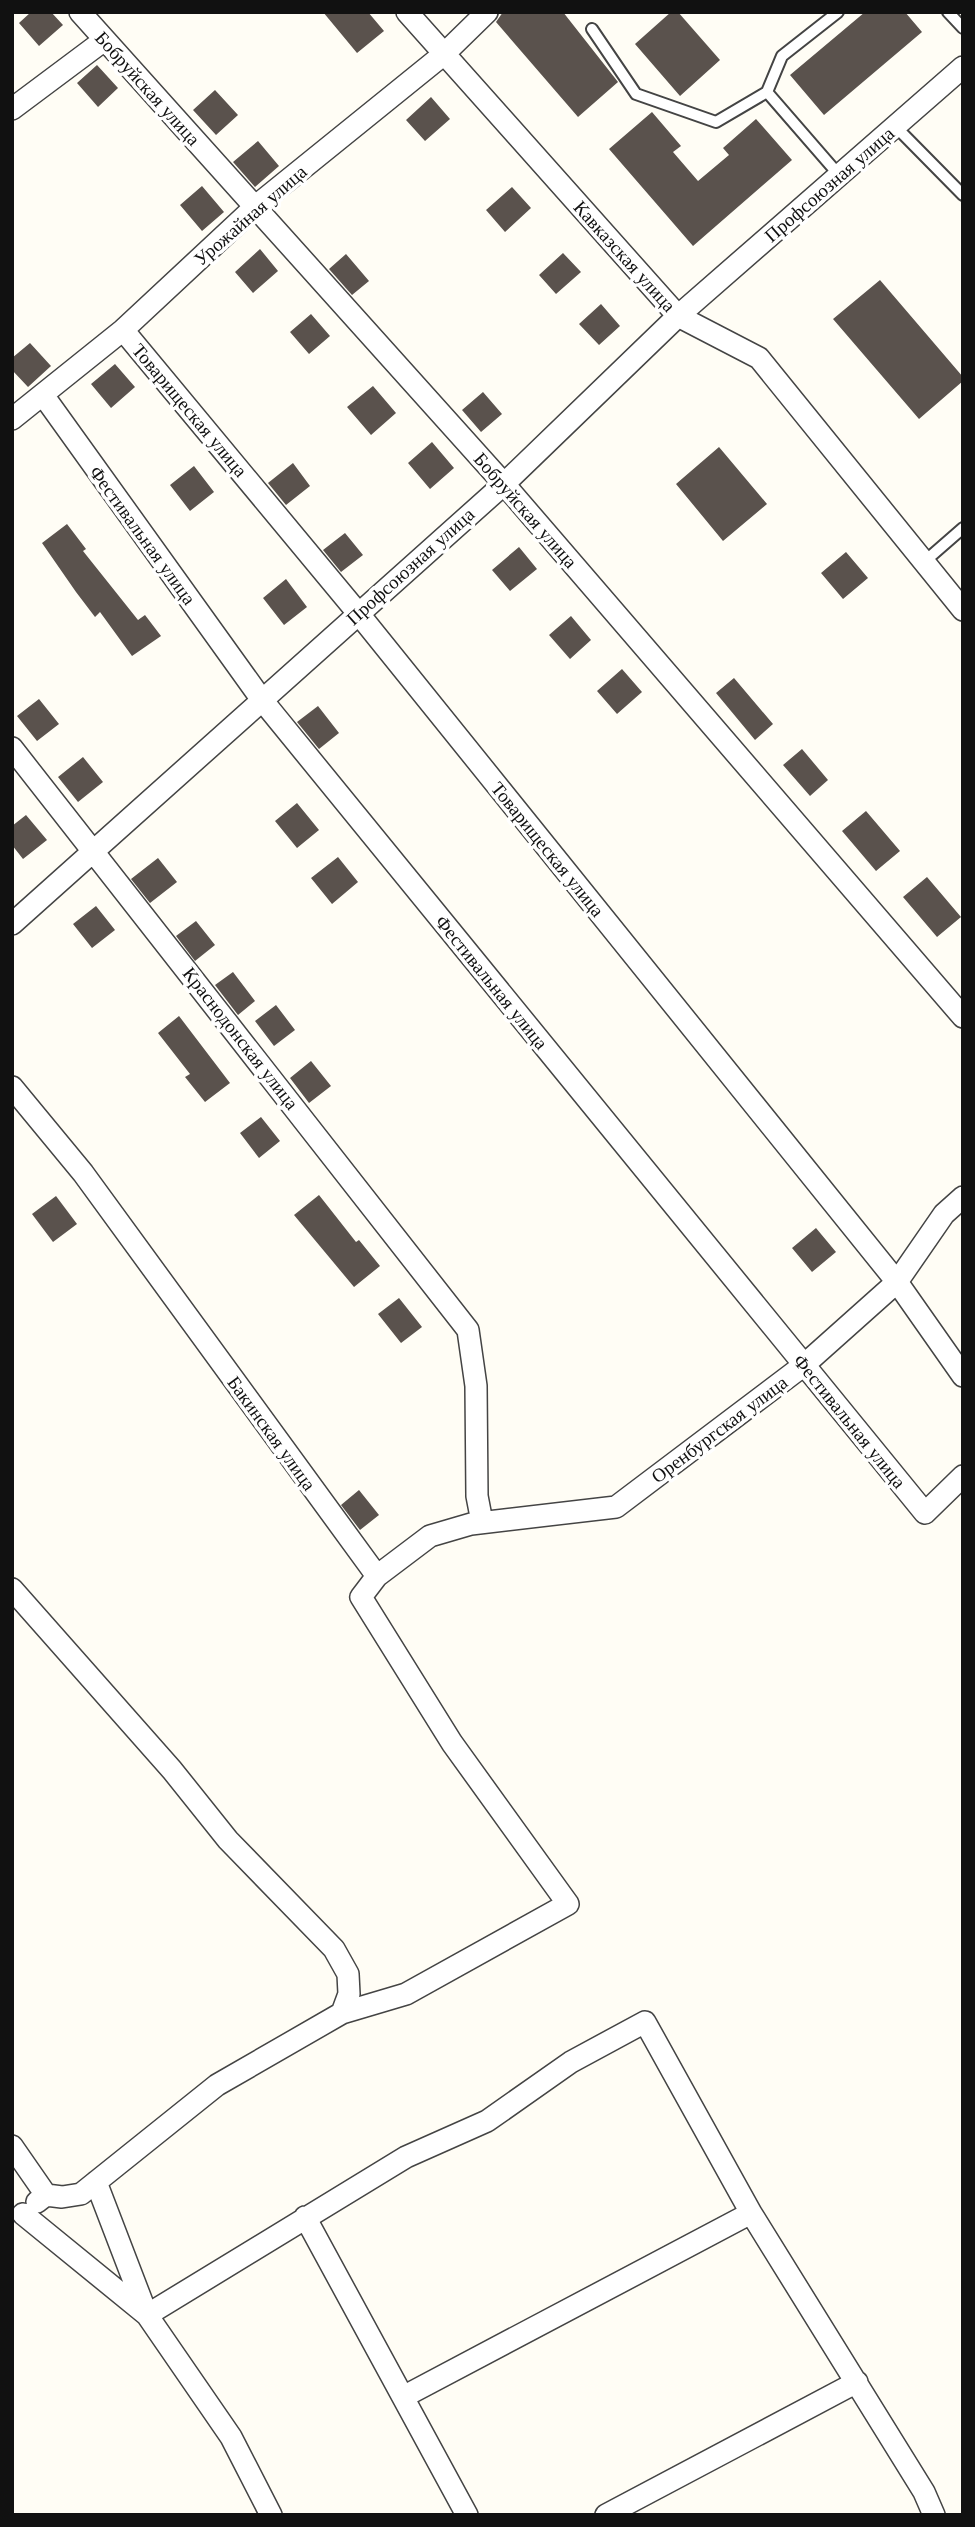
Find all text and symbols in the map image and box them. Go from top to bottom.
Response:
street label: Бобруйская улица [90,26,205,151]
street label: Профсоюзная улица [760,121,899,247]
street label: Урожайная улица [189,160,312,271]
street label: Кавказская улица [569,196,681,317]
street label: Товарищеская улица [127,339,252,482]
street label: Бобруйская улица [469,448,583,573]
street label: Фестивальная улица [85,461,201,610]
street label: Профсоюзная улица [342,502,480,630]
street label: Товарищеская улица [486,777,609,922]
street label: Фестивальная улица [430,911,553,1054]
street label: Краснодонская улица [178,963,304,1115]
street label: Фестивальная улица [788,1350,911,1493]
street label: Оренбургская улица [647,1370,792,1488]
street label: Бакинская улица [222,1372,321,1495]

